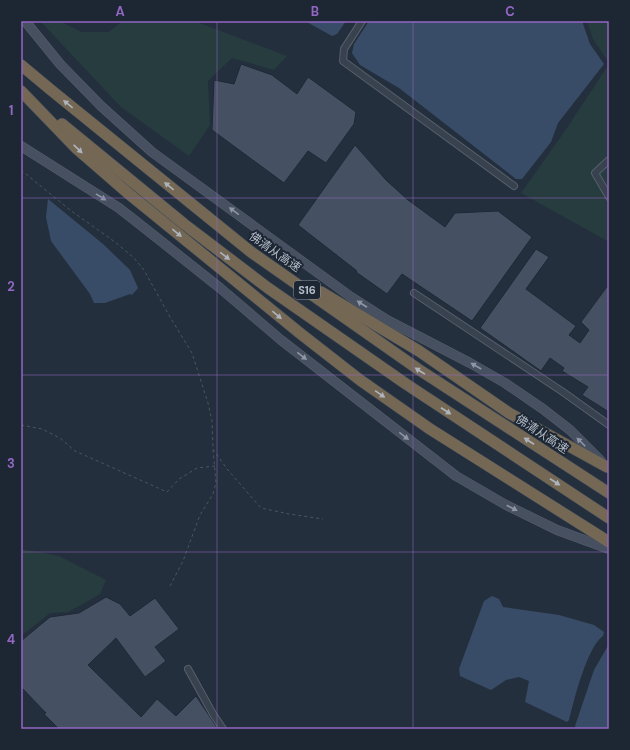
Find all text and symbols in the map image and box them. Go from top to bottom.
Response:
text: A [115,3,125,20]
text: B [311,3,319,20]
text: C [505,3,515,20]
one-way arrow [62,100,73,109]
text: 1 [9,102,13,119]
one-way arrow [72,144,83,153]
one-way arrow [163,182,174,190]
one-way arrow [95,194,107,201]
one-way arrow [229,208,239,216]
one-way arrow [171,228,182,237]
street label: 佛清从高速 [246,228,304,276]
one-way arrow [220,252,230,260]
text: 2 [7,278,15,295]
road number: S16 [294,281,320,299]
one-way arrow [357,300,367,308]
one-way arrow [272,311,283,319]
one-way arrow [296,352,307,360]
one-way arrow [470,363,482,370]
one-way arrow [415,367,425,375]
one-way arrow [375,390,386,398]
one-way arrow [441,407,451,415]
street label: 佛清从高速 [512,411,572,457]
one-way arrow [399,432,410,440]
one-way arrow [576,437,586,447]
one-way arrow [523,438,535,445]
text: 3 [7,455,15,472]
one-way arrow [550,478,560,486]
one-way arrow [506,505,518,511]
text: 4 [7,631,15,648]

